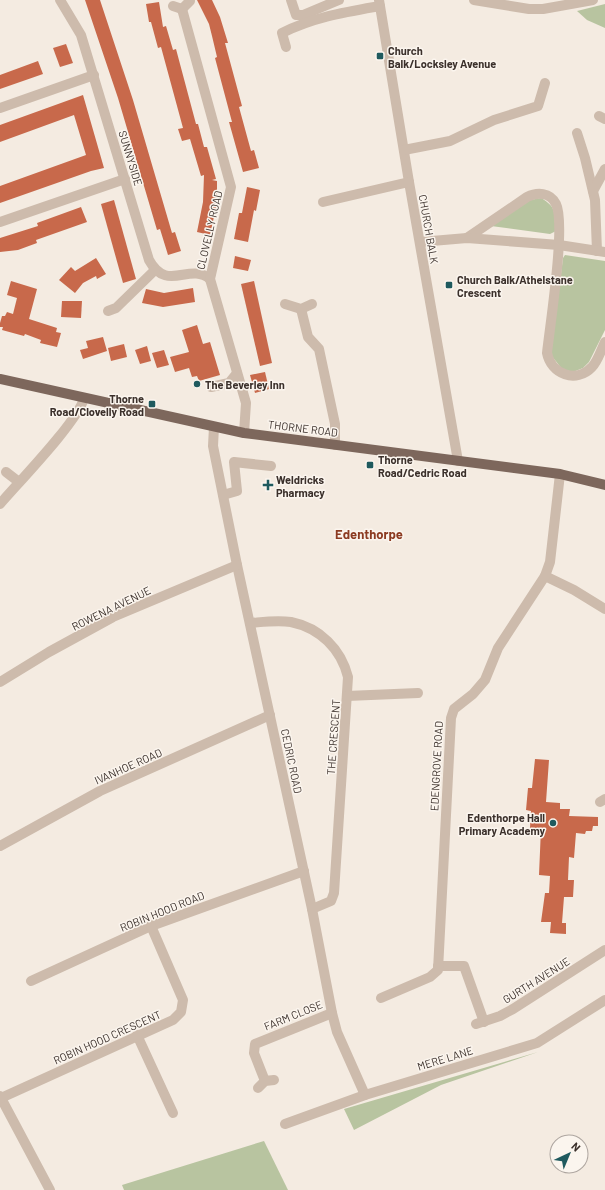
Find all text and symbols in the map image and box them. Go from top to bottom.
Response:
place label: Church Balk/Locksley Avenue [388,44,496,70]
marker: Church Balk/Locksley Avenue [375,51,385,61]
street label: SUNNYSIDE [116,129,146,188]
street label: CLOVELLY ROAD [194,189,224,271]
street label: CHURCH BALK [417,193,442,265]
place label: Church Balk/Athelstane Crescent [457,273,573,299]
marker: Church Balk/Athelstane Crescent [444,280,454,290]
place label: The Beverley Inn [205,378,285,391]
marker: The Beverley Inn [192,379,202,389]
place label: Thorne Road/Clovelly Road [50,392,144,418]
marker: Thorne Road/Clovelly Road [147,399,157,409]
street label: THORNE ROAD [267,417,339,439]
place label: Thorne Road/Cedric Road [378,453,467,479]
marker: Thorne Road/Cedric Road [365,460,375,470]
place label: Weldricks Pharmacy [276,473,325,499]
marker: Weldricks Pharmacy [263,480,273,490]
district label: Edenthorpe [335,526,403,542]
street label: ROWENA AVENUE [69,583,153,633]
street label: THE CRESCENT [324,699,342,775]
street label: EDENGROVE ROAD [427,721,445,811]
street label: CEDRIC ROAD [279,728,305,795]
street label: IVANHOE ROAD [92,745,164,787]
place label: Edenthorpe Hall Primary Academy [459,811,545,837]
marker: Edenthorpe Hall Primary Academy [548,818,558,828]
street label: ROBIN HOOD ROAD [118,888,206,934]
street label: GURTH AVENUE [500,954,572,1006]
street label: FARM CLOSE [262,997,324,1033]
street label: ROBIN HOOD CRESCENT [51,1007,163,1067]
street label: MERE LANE [416,1043,475,1073]
north arrow [549,1134,589,1174]
text: N [569,1139,583,1154]

